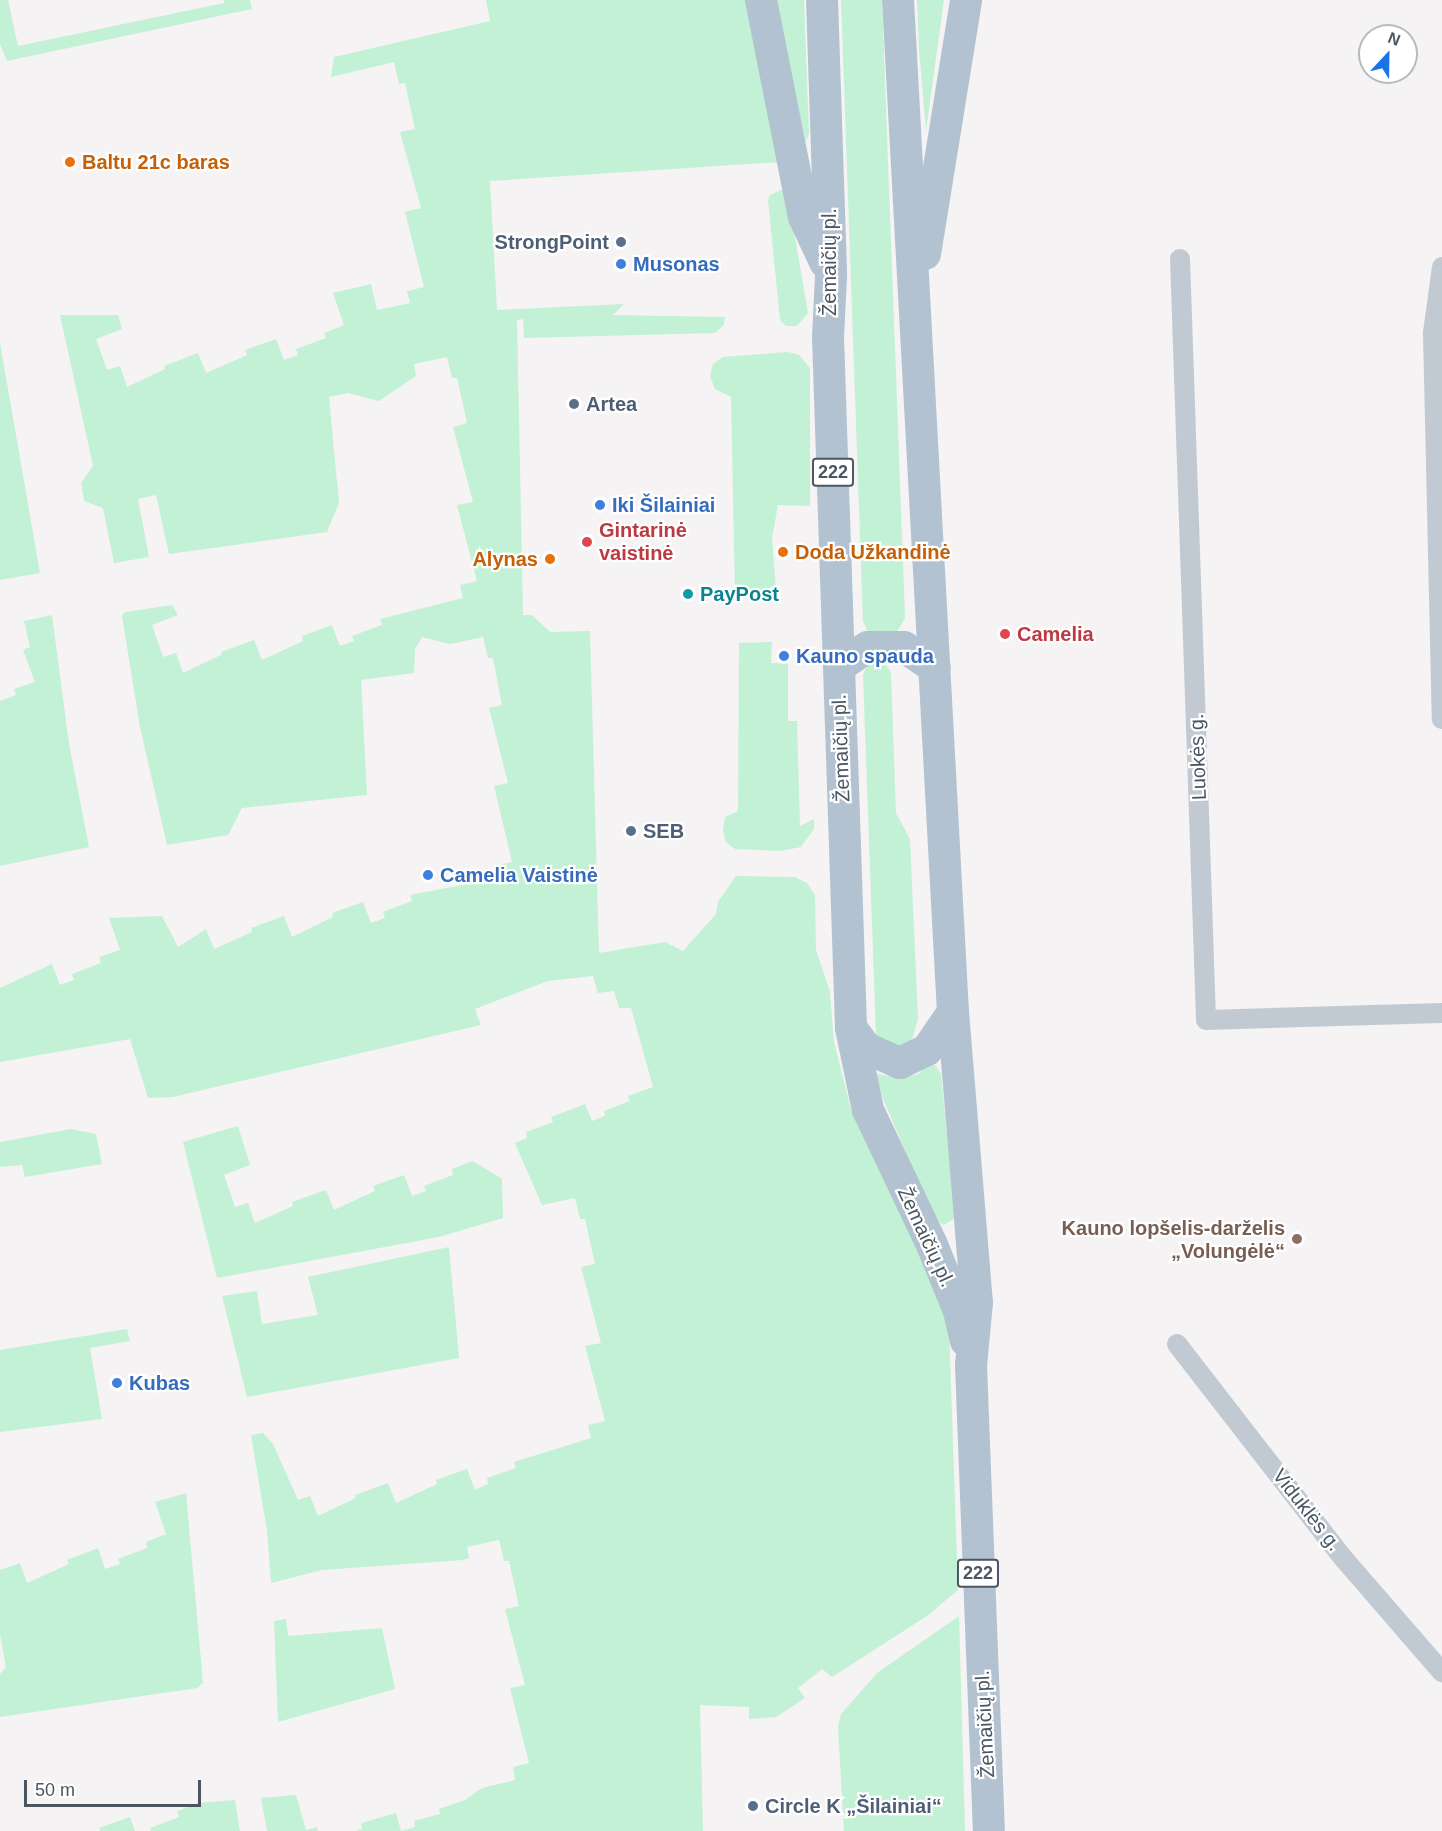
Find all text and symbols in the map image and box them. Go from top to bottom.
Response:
north arrow [1358,24,1418,84]
text: N [1386,29,1403,49]
place label: Baltu 21c baras [82,150,230,174]
marker: Baltu 21c baras [63,155,77,169]
street label: Žemaičių pl. [817,208,841,316]
place label: StrongPoint [495,230,609,254]
marker: StrongPoint [614,235,628,249]
place label: Musonas [633,252,720,276]
marker: Musonas [614,257,628,271]
place label: Artea [586,392,637,416]
marker: Artea [567,397,581,411]
road number: 222 [810,457,856,487]
place label: Iki Šilainiai [612,493,715,517]
marker: Iki Šilainiai [593,498,607,512]
place label: Gintarinė vaistinė [599,518,687,565]
marker: Gintarinė vaistinė [580,535,594,549]
place label: Doda Užkandinė [795,540,951,564]
marker: Doda Užkandinė [776,545,790,559]
place label: Alynas [472,547,538,571]
marker: Alynas [543,552,557,566]
place label: PayPost [700,582,779,606]
marker: PayPost [681,587,695,601]
place label: Camelia [1017,622,1094,646]
marker: Camelia [998,627,1012,641]
place label: Kauno spauda [796,644,934,668]
marker: Kauno spauda [777,649,791,663]
street label: Žemaičių pl. [827,694,855,802]
street label: Luokės g. [1184,713,1212,801]
place label: SEB [643,819,684,843]
marker: SEB [624,824,638,838]
place label: Camelia Vaistinė [440,863,598,887]
marker: Camelia Vaistinė [421,868,435,882]
street label: Žemaičių pl. [892,1183,960,1291]
place label: Kauno lopšelis-darželis „Volungėlė“ [1062,1216,1285,1263]
marker: Kauno lopšelis-darželis „Volungėlė“ [1290,1232,1304,1246]
place label: Kubas [129,1371,190,1395]
marker: Kubas [110,1376,124,1390]
street label: Viduklės g. [1268,1464,1346,1556]
road number: 222 [956,1558,1000,1588]
street label: Žemaičių pl. [970,1670,1000,1778]
scale bar [27,1768,204,1806]
text: 50 m [35,1780,75,1800]
place label: Circle K „Šilainiai“ [765,1794,942,1818]
marker: Circle K „Šilainiai“ [746,1799,760,1813]

